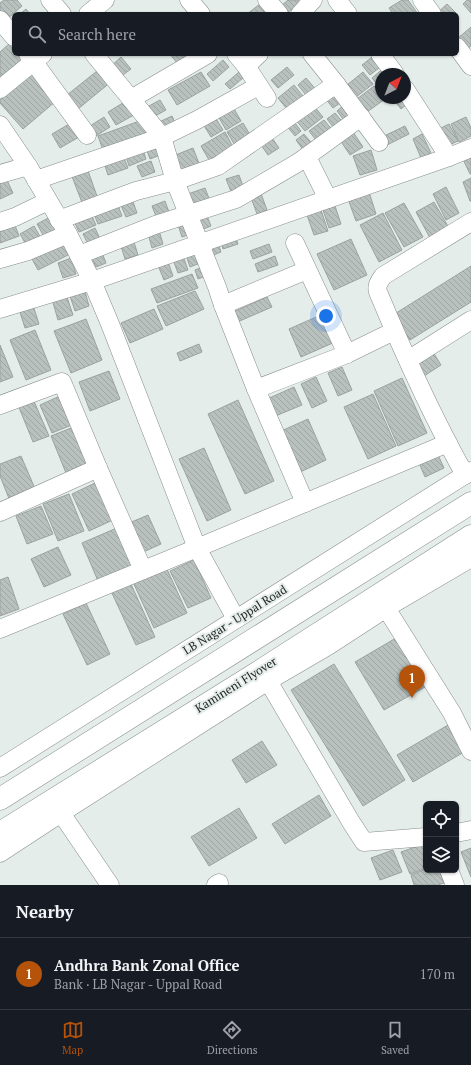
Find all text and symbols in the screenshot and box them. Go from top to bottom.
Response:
search box [12,12,459,56]
icon: search [26,23,48,45]
text: Search here [58,24,136,44]
north arrow [375,68,411,104]
your location [316,306,336,326]
street label: LB Nagar - Uppal Road [180,581,290,658]
street label: Kamineni Flyover [192,653,280,716]
pin: 1 [399,665,425,698]
map controls [423,801,459,873]
button: locate [423,801,459,837]
button: layers [423,837,459,873]
text: Nearby [16,900,74,923]
text: Andhra Bank Zonal Office [54,955,240,975]
text: 1 [25,965,33,983]
text: 170 m [420,965,455,983]
text: Bank · LB Nagar - Uppal Road [54,975,222,993]
tab: Map [62,1019,84,1057]
tab: Directions [207,1019,258,1057]
tab: Saved [381,1019,409,1057]

